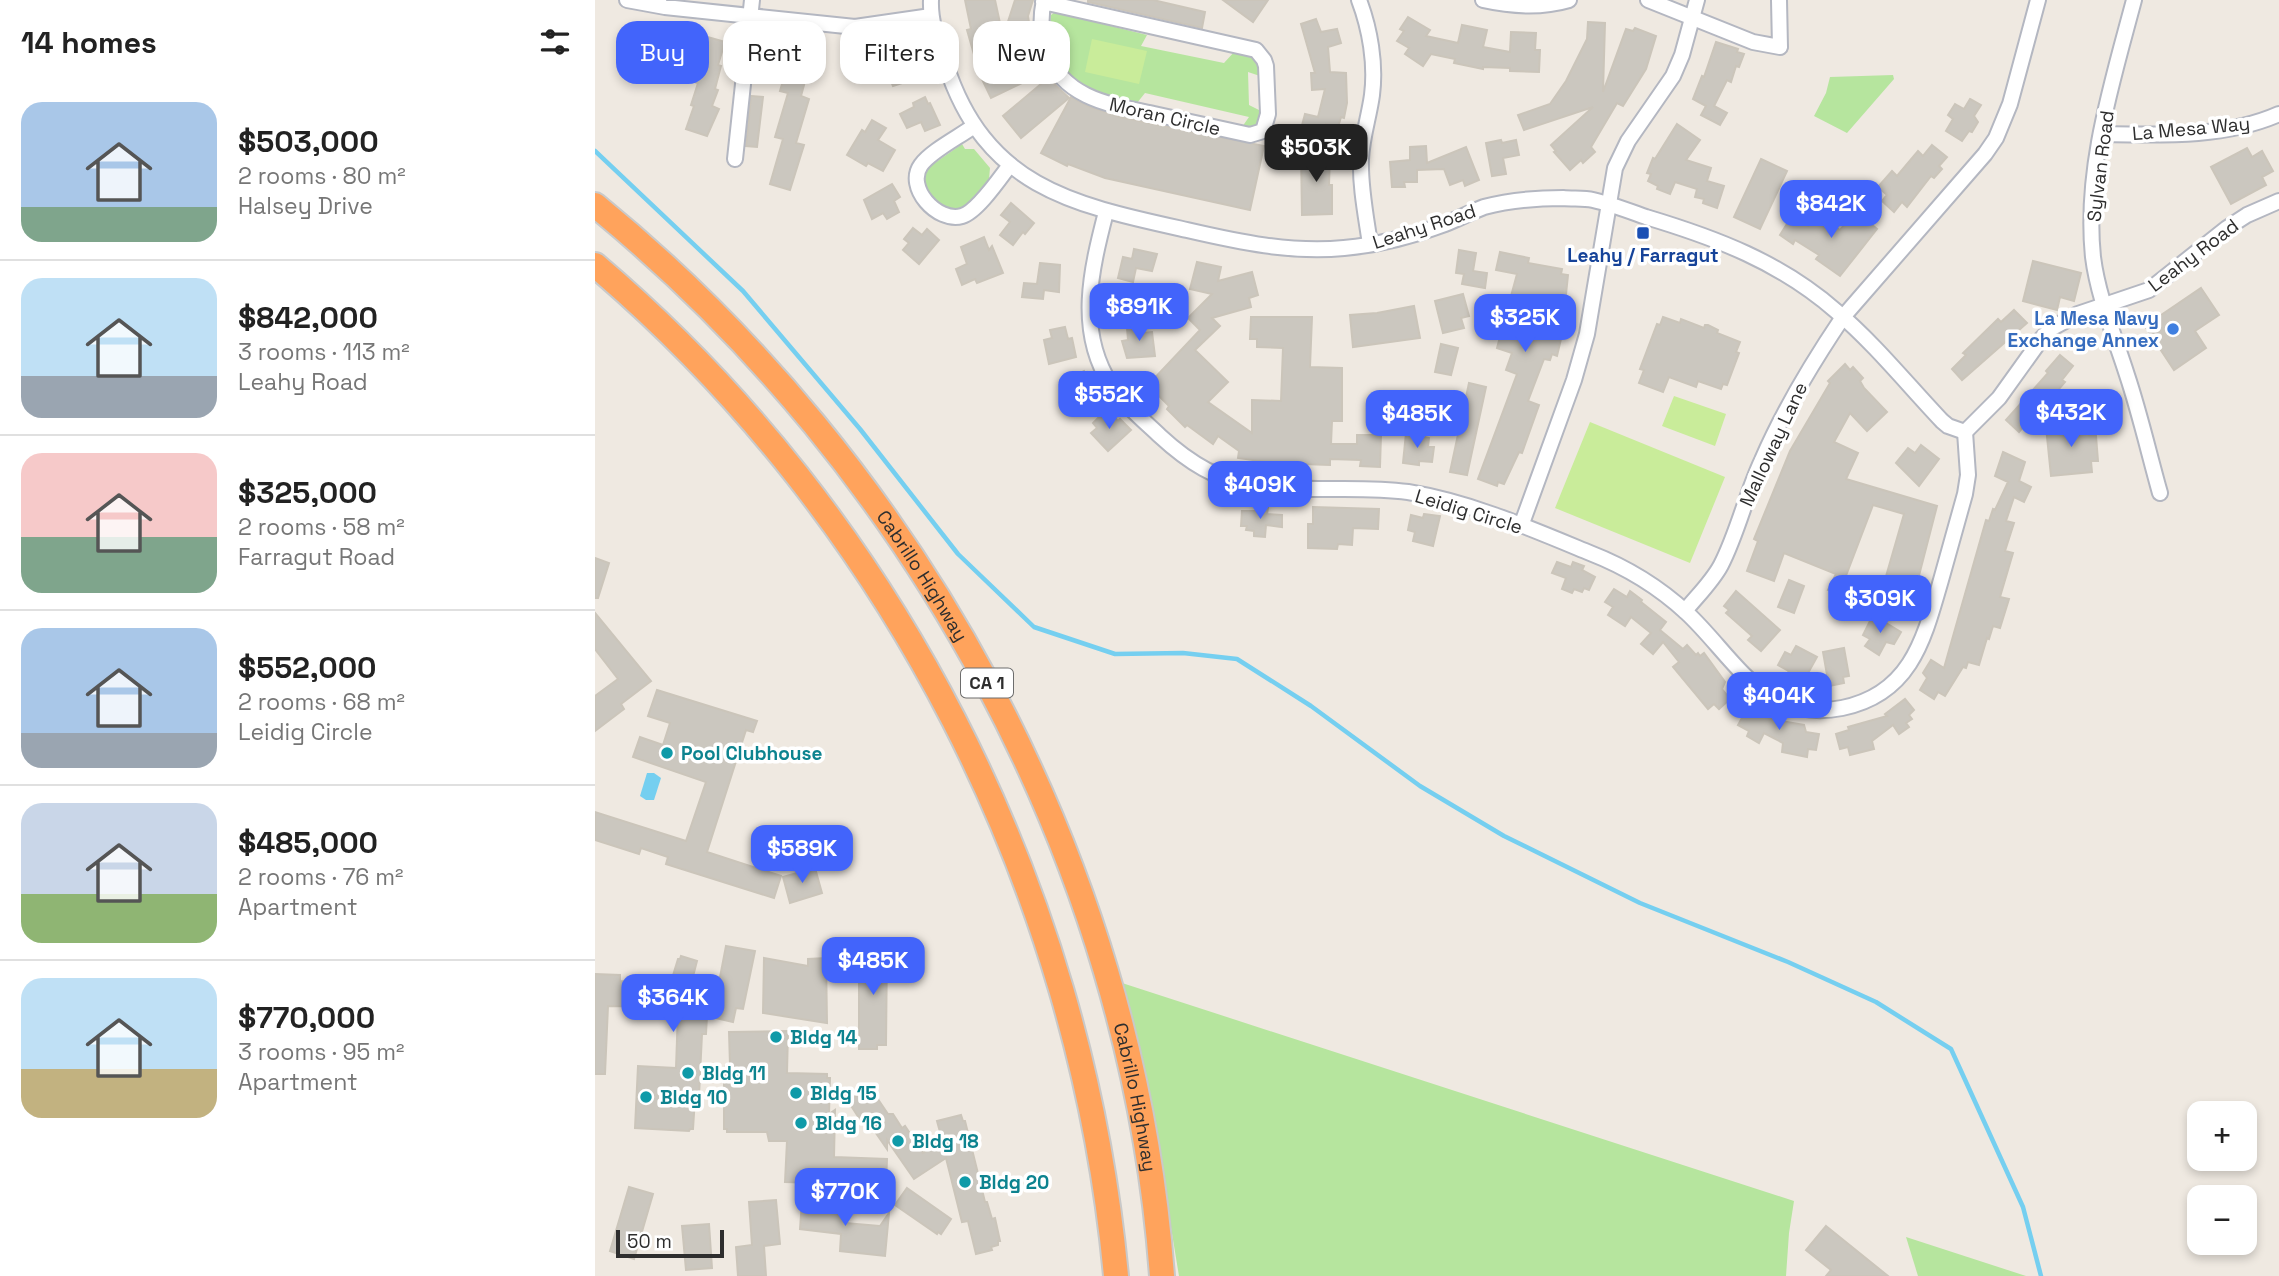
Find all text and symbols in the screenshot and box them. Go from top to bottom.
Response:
chip: Buy [616,21,709,84]
chip: Rent [723,21,826,84]
chip: Filters [840,21,959,84]
chip: New [973,21,1070,84]
text: 14 homes [21,23,157,62]
icon: filters [536,23,574,61]
street label: Moran Circle [1107,92,1223,141]
street label: Sylvan Road [2081,109,2120,223]
street label: La Mesa Way [2131,111,2251,146]
text: $503,000 [238,122,379,161]
pin: $503K [1267,124,1365,184]
icon: home [77,130,161,214]
text: $503K [1280,132,1352,162]
text: 2 rooms · 80 m² [238,161,406,191]
pin: $842K [1782,180,1880,240]
text: $842K [1796,188,1866,218]
text: Halsey Drive [238,191,373,221]
street label: Leahy Road [1369,198,1479,255]
street label: Leahy Road [2143,213,2244,298]
marker: Leahy / Farragut [1635,225,1651,241]
place label: Leahy / Farragut [1567,243,1719,268]
pin: $891K [1090,284,1188,343]
text: $891K [1106,291,1172,321]
pin: $325K [1476,294,1574,354]
text: $842,000 [238,298,378,337]
text: $325K [1490,302,1560,332]
icon: home [77,306,161,390]
place label: La Mesa Navy Exchange Annex [2008,306,2159,353]
marker: La Mesa Navy Exchange Annex [2165,321,2181,337]
text: 3 rooms · 113 m² [238,337,410,367]
text: Leahy Road [238,367,368,397]
pin: $552K [1060,372,1158,431]
street label: Malloway Lane [1734,378,1813,511]
text: $552K [1074,379,1144,409]
pin: $432K [2022,390,2120,449]
pin: $485K [1368,391,1466,450]
text: $432K [2036,397,2106,427]
text: $485K [1382,398,1452,428]
pin: $409K [1211,462,1309,521]
text: $409K [1224,469,1296,499]
text: $325,000 [238,473,377,512]
icon: home [77,481,161,565]
street label: Leidig Circle [1412,483,1526,540]
street label: Cabrillo Highway [871,505,974,646]
text: 2 rooms · 58 m² [238,512,405,542]
text: Farragut Road [238,542,395,572]
pin: $309K [1831,576,1929,635]
text: $309K [1844,583,1916,613]
text: $552,000 [238,648,377,687]
icon: home [77,656,161,740]
road number: CA 1 [961,668,1013,698]
pin: $404K [1730,672,1828,732]
text: $404K [1743,680,1815,710]
text: 2 rooms · 68 m² [238,687,405,717]
text: Leidig Circle [238,717,373,747]
place label: Pool Clubhouse [681,741,822,766]
marker: Pool Clubhouse [659,745,675,761]
text: $485,000 [238,823,378,862]
pin: $589K [753,826,851,885]
icon: home [77,831,161,915]
text: $589K [767,833,837,863]
text: 2 rooms · 76 m² [238,862,403,892]
text: Apartment [238,892,358,922]
pin: $485K [824,937,922,997]
text: $485K [838,945,908,975]
pin: $364K [624,974,722,1034]
text: $364K [637,982,709,1012]
text: $770,000 [238,998,375,1037]
icon: home [77,1006,161,1090]
street label: Cabrillo Highway [1108,1020,1162,1173]
place label: Bldg 14 [790,1025,857,1050]
marker: Bldg 14 [768,1029,784,1045]
text: 3 rooms · 95 m² [238,1037,404,1067]
place label: Bldg 11 [702,1061,766,1086]
marker: Bldg 11 [680,1065,696,1081]
text: Apartment [238,1067,358,1097]
place label: Bldg 15 [810,1081,877,1106]
place label: Bldg 10 [660,1085,728,1110]
marker: Bldg 15 [788,1085,804,1101]
marker: Bldg 10 [638,1089,654,1105]
map controls [2187,1101,2257,1255]
button: + [2187,1101,2257,1171]
place label: Bldg 16 [815,1111,882,1136]
marker: Bldg 16 [793,1115,809,1131]
place label: Bldg 18 [912,1129,979,1154]
marker: Bldg 18 [890,1133,906,1149]
pin: $770K [796,1168,894,1228]
place label: Bldg 20 [979,1170,1049,1195]
marker: Bldg 20 [957,1174,973,1190]
text: $770K [811,1176,879,1206]
button: − [2187,1185,2257,1255]
scale bar [616,1227,725,1259]
text: 50 m [627,1229,672,1254]

